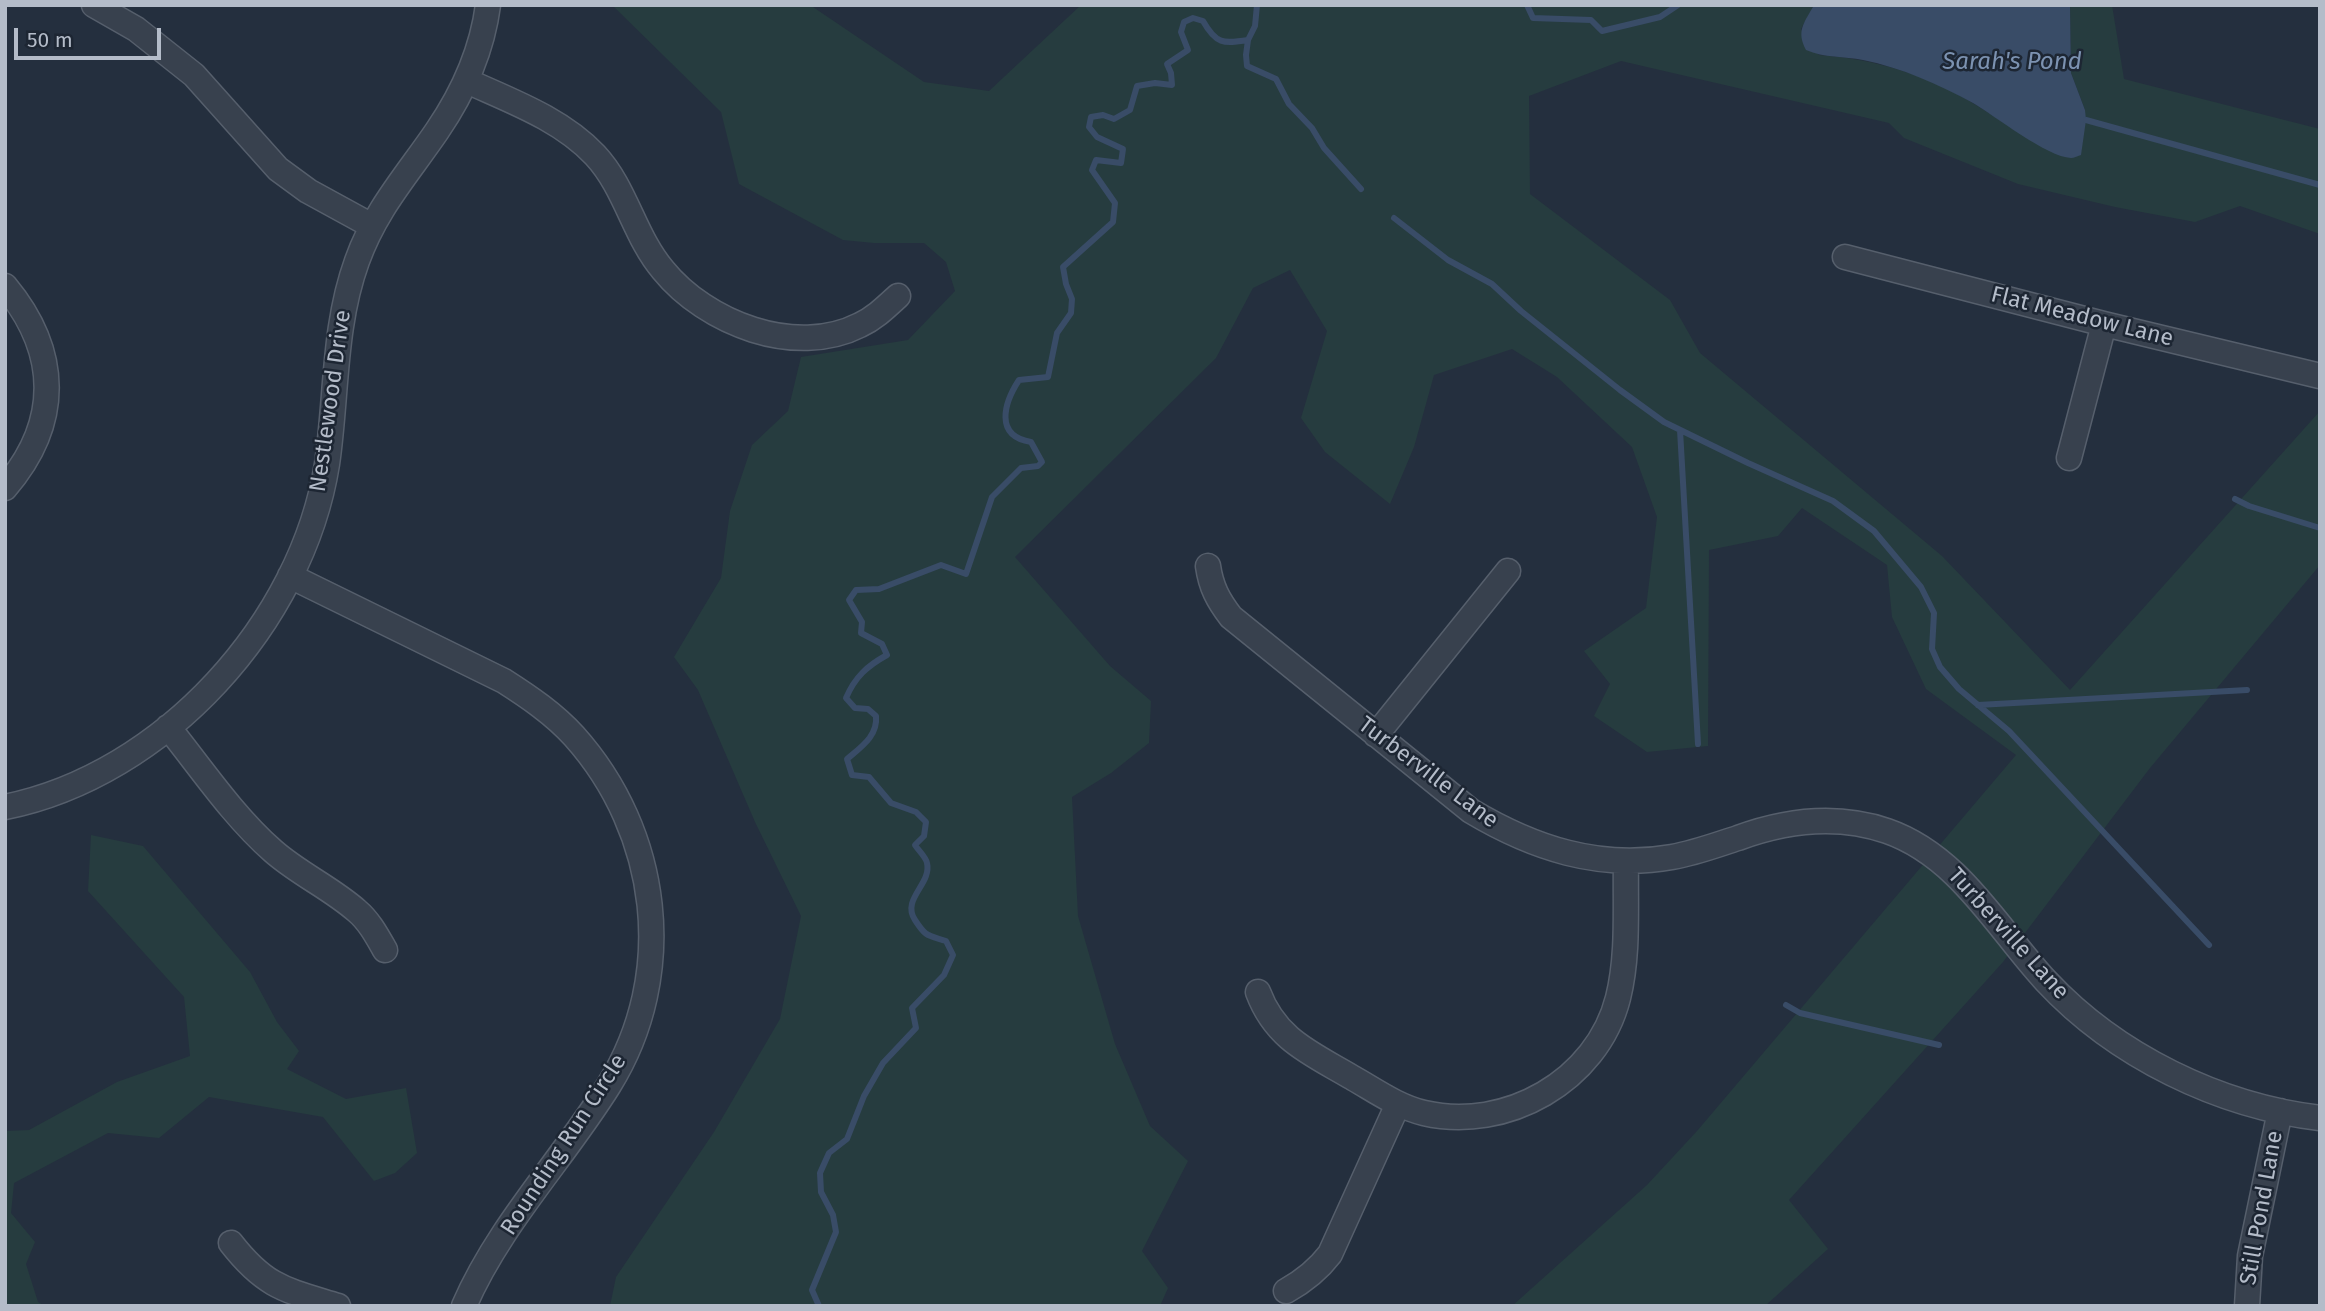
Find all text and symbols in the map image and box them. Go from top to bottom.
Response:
scale bar [18,14,164,58]
text: 50 m [27,27,73,53]
water label: Sarah's Pond [1942,48,2082,76]
street label: Flat Meadow Lane [1988,281,2176,353]
street label: Nestlewood Drive [305,308,357,494]
street label: Turberville Lane [1353,711,1503,835]
street label: Turberville Lane [1942,862,2074,1006]
street label: Rounding Run Circle [495,1049,633,1241]
street label: Still Pond Lane [2235,1129,2289,1287]

